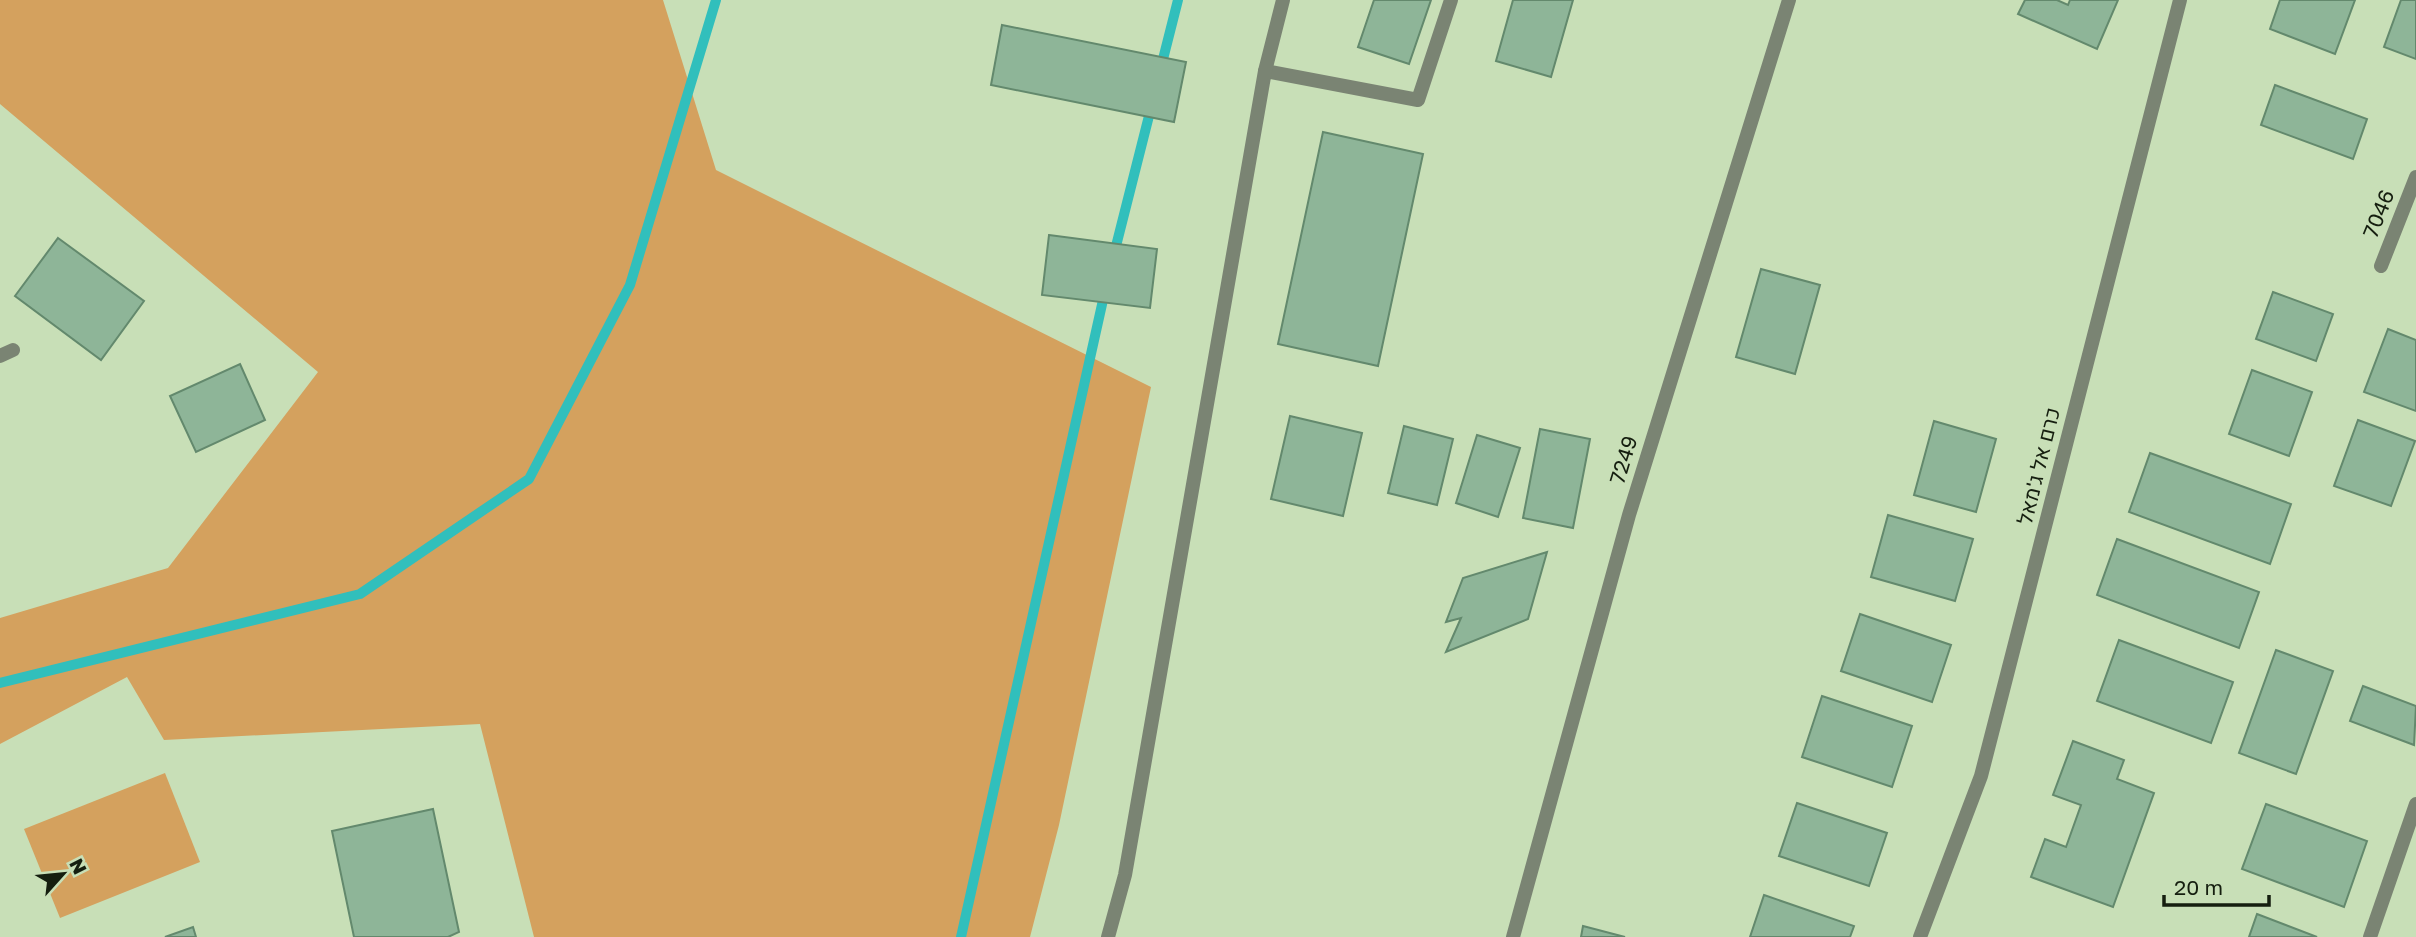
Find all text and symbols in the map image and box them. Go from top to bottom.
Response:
street label: 7046 [2357,186,2399,242]
street label: כרם אל ג'מאל [2011,404,2065,527]
street label: 7249 [1603,433,1643,487]
north arrow [28,839,98,909]
text: N [65,854,92,878]
scale bar [2164,864,2269,908]
text: 20 m [2174,874,2223,900]

